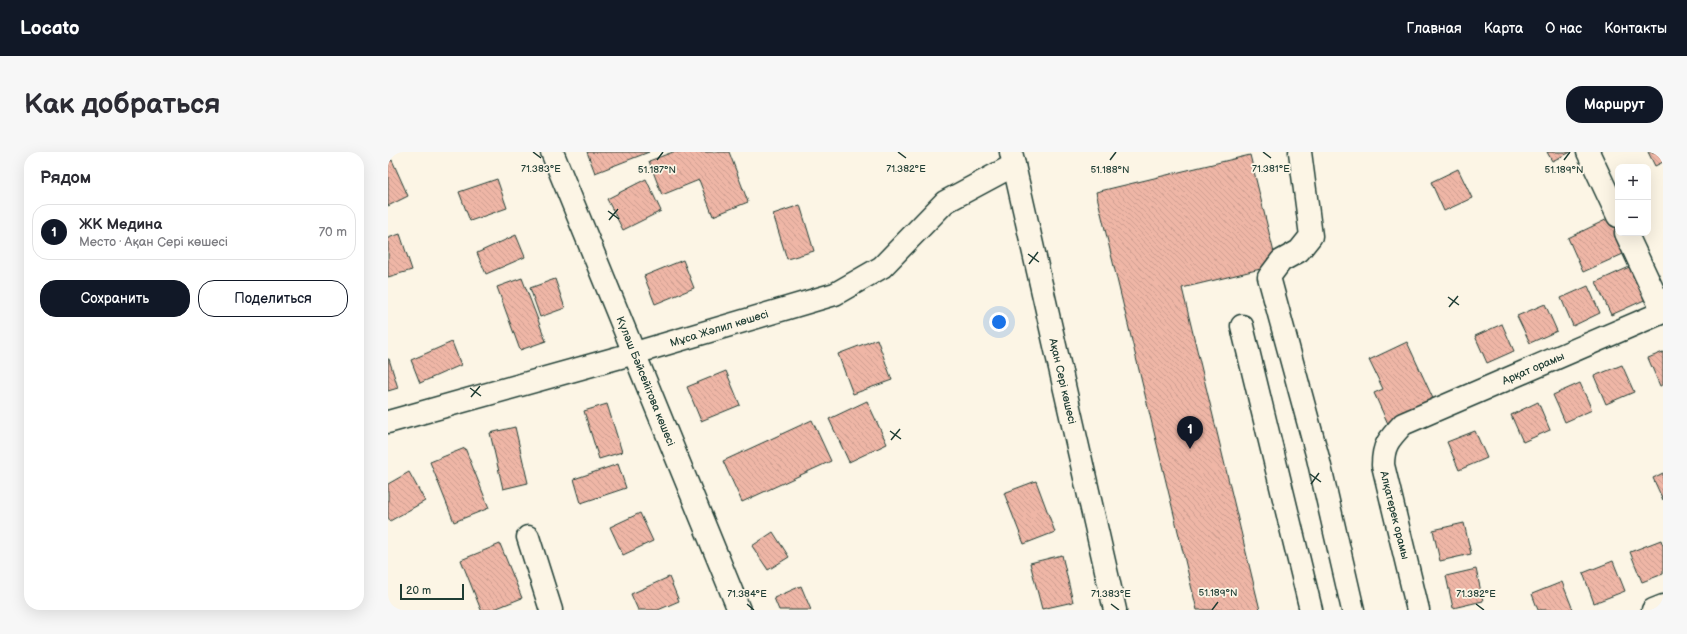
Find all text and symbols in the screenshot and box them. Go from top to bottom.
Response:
text: Locato [20,17,80,40]
text: Главная [1407,20,1462,37]
text: Карта [1484,20,1523,37]
text: О нас [1545,20,1582,37]
text: Контакты [1604,20,1667,37]
button: Маршрут [1566,86,1663,123]
text: Как добраться [24,88,221,121]
text: 71.383°E [521,163,561,175]
text: 71.382°E [886,163,926,175]
text: 71.381°E [1252,163,1290,175]
text: 51.187°N [638,164,676,176]
text: 51.188°N [1090,164,1130,176]
text: 51.189°N [1544,164,1584,176]
map controls [1615,164,1651,236]
button: + [1615,164,1651,200]
text: Рядом [40,168,91,188]
button: − [1615,200,1651,236]
text: ЖК Медина [79,215,162,234]
text: 1 [51,224,57,240]
text: 70 m [319,224,347,240]
text: Место · Ақан Сері көшесі [79,234,228,250]
button: Сохранить [40,280,190,317]
button: Поделиться [198,280,348,317]
street label: Мұса Жәлил көшесі [668,307,770,350]
your location [989,312,1009,332]
street label: Күләш Бәйсейітова көшесі [614,315,677,448]
street label: Ақан Сері көшесі [1046,336,1079,425]
street label: Арқат орамы [1499,349,1566,388]
pin: 1 [1177,416,1203,449]
street label: Алқатерек орамы [1377,469,1412,561]
scale bar [400,582,464,601]
text: 20 m [406,584,431,597]
text: 51.189°N [1198,587,1238,599]
text: 71.384°E [727,588,767,600]
text: 71.383°E [1091,588,1131,600]
text: 71.382°E [1456,588,1496,600]

